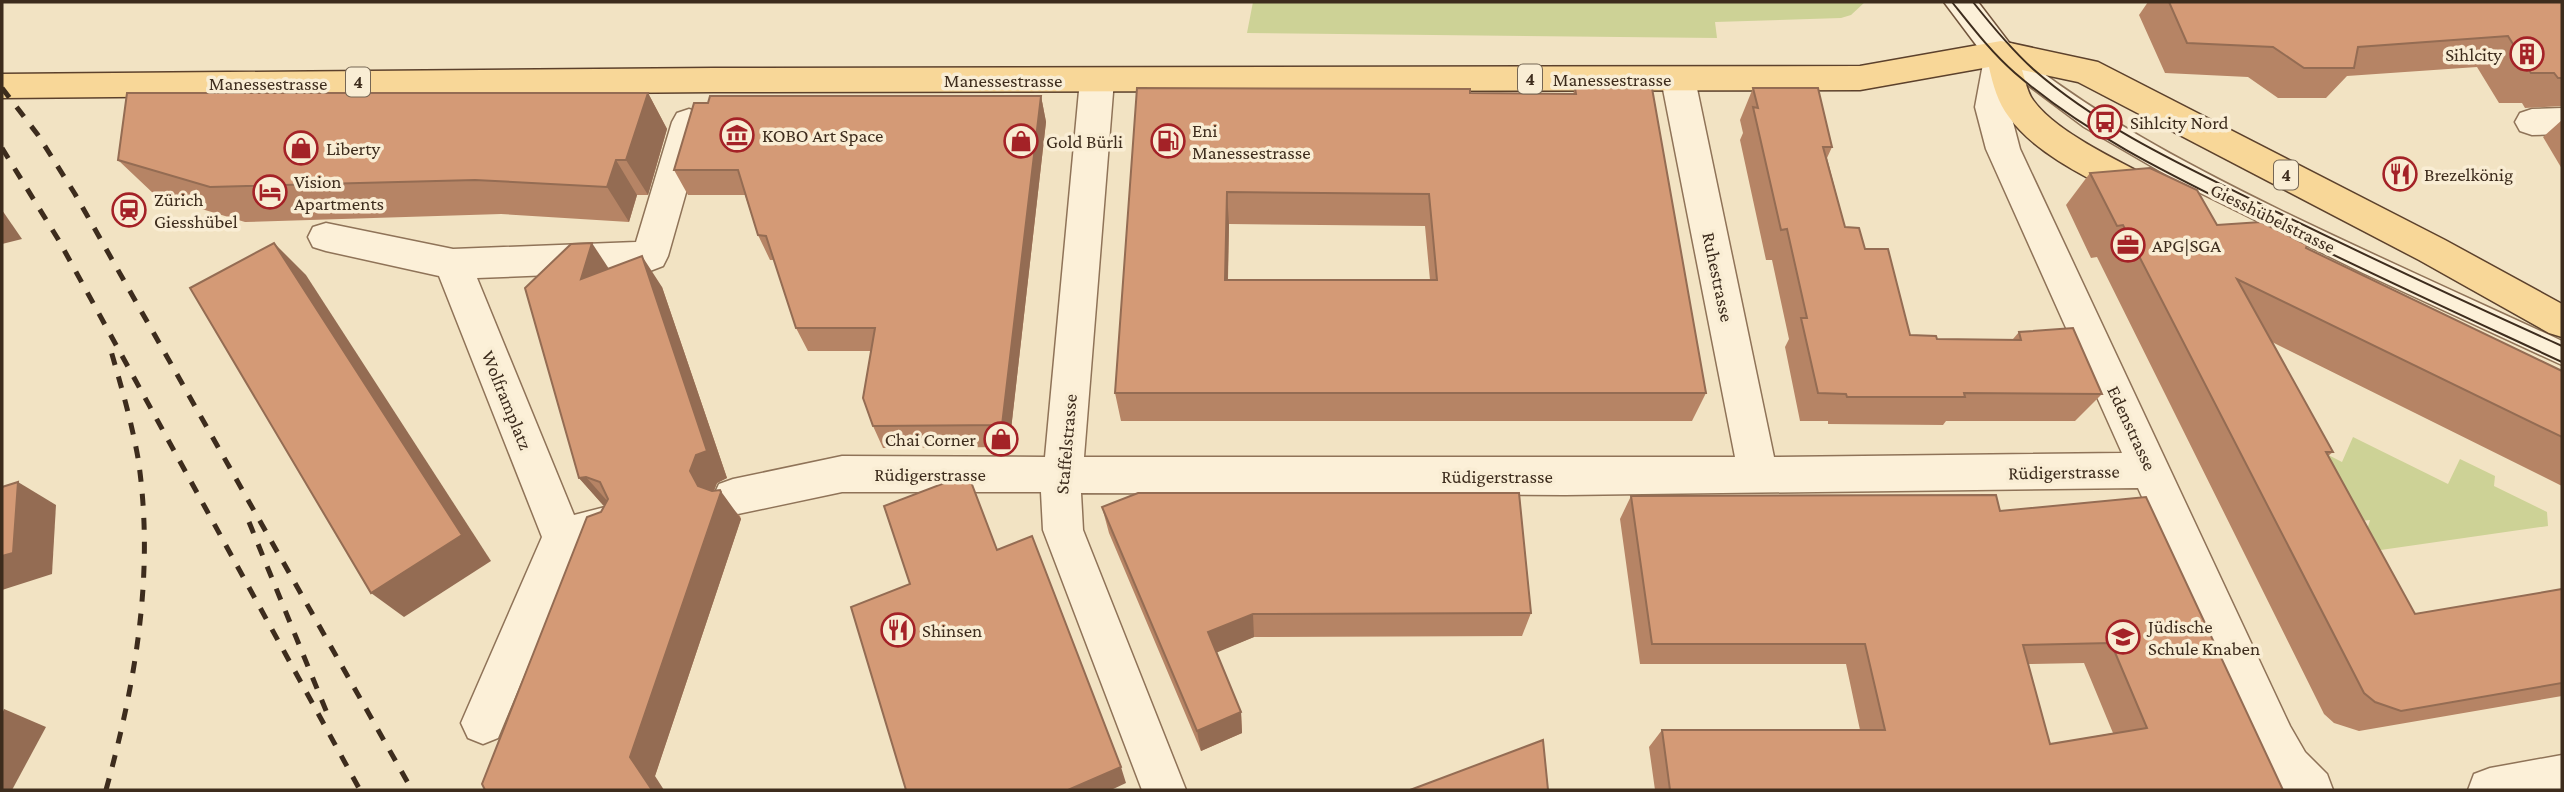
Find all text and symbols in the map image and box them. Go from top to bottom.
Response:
building icon: Sihlcity [2508,35,2546,73]
place label: Sihlcity [2445,44,2502,65]
road number: 4 [1518,64,1542,94]
road number: 4 [346,68,370,96]
street label: Manessestrasse [1553,69,1671,90]
street label: Manessestrasse [944,70,1062,91]
street label: Manessestrasse [209,73,327,94]
bus stop icon: Sihlcity Nord [2086,103,2124,141]
place label: Sihlcity Nord [2130,112,2229,133]
museum icon: KOBO Art Space [718,116,756,154]
place label: Eni Manessestrasse [1192,120,1311,163]
shop icon: Gold Bürli [1002,122,1040,160]
fuel station icon: Eni Manessestrasse [1149,122,1187,160]
place label: KOBO Art Space [762,125,883,146]
shop icon: Liberty [282,129,320,167]
place label: Gold Bürli [1046,131,1123,152]
place label: Liberty [326,138,380,159]
restaurant icon: Brezelkönig [2381,155,2419,193]
road number: 4 [2274,160,2298,190]
place label: Brezelkönig [2424,164,2513,185]
place label: Vision Apartments [294,171,384,214]
hotel icon: Vision Apartments [251,173,289,211]
street label: Giesshübelstrasse [2207,179,2339,257]
place label: Zürich Giesshübel [154,189,238,232]
station icon: Zürich Giesshübel [110,191,148,229]
office icon: APG|SGA [2109,226,2147,264]
street label: Ruhestrasse [1698,230,1738,324]
place label: APG|SGA [2152,235,2221,256]
street label: Wolframplatz [478,347,536,453]
street label: Edenstrasse [2103,382,2161,474]
street label: Staffelstrasse [1051,393,1081,495]
shop icon: Chai Corner [982,420,1020,458]
place label: Chai Corner [885,429,976,450]
street label: Rüdigerstrasse [2008,461,2120,483]
street label: Rüdigerstrasse [874,464,986,485]
street label: Rüdigerstrasse [1441,466,1553,487]
restaurant icon: Shinsen [879,611,917,649]
place label: Jüdische Schule Knaben [2146,616,2260,659]
school or university icon: Jüdische Schule Knaben [2104,618,2142,656]
place label: Shinsen [922,620,982,641]

